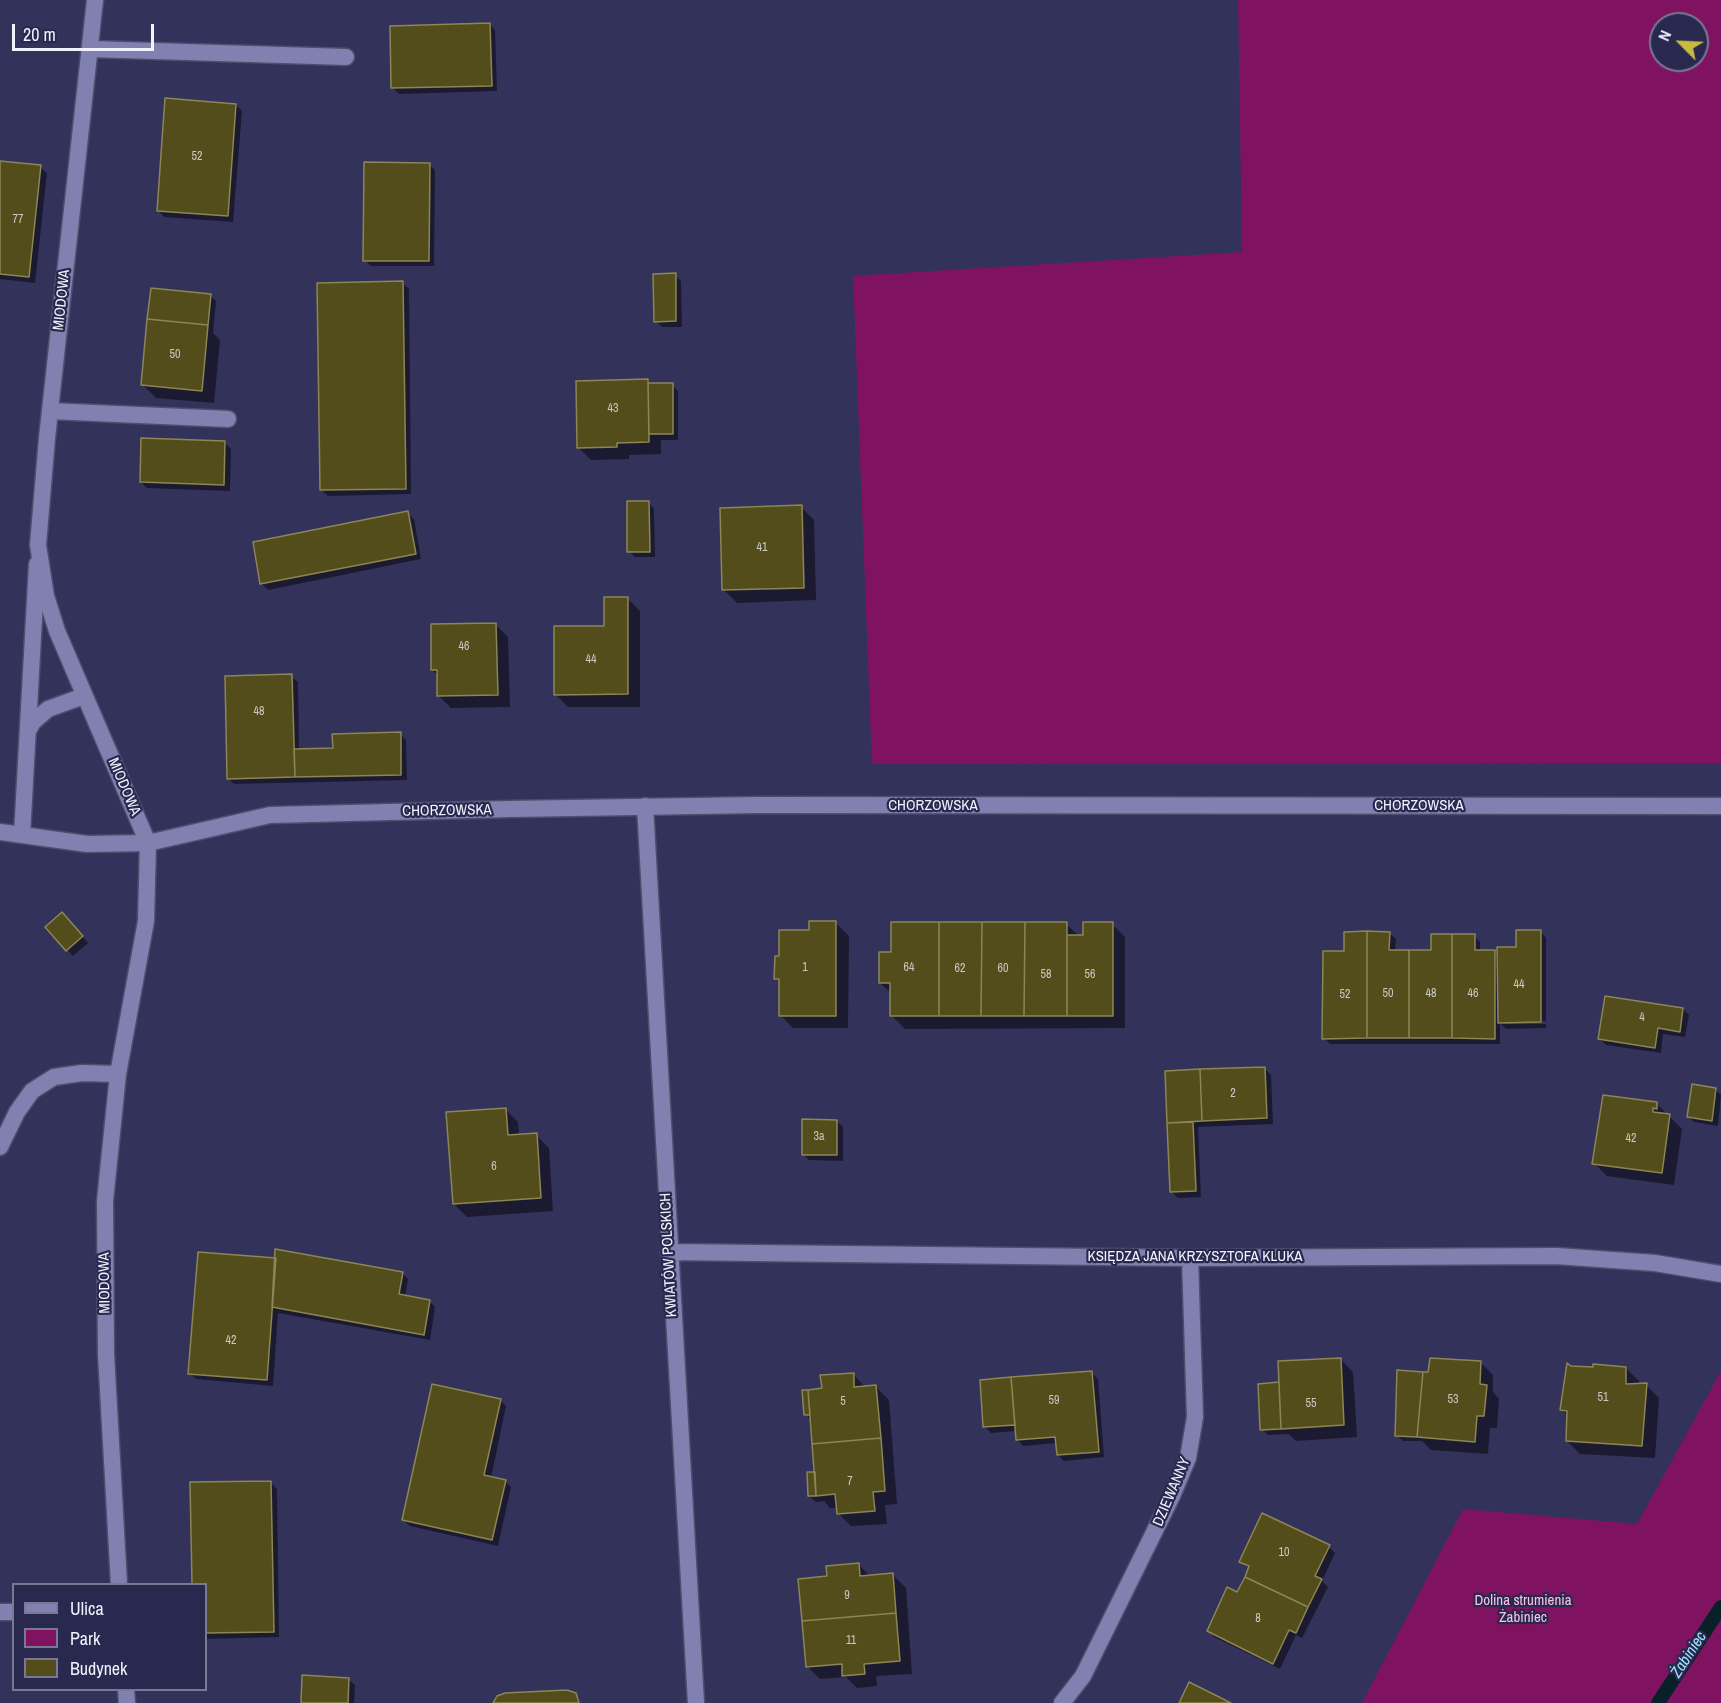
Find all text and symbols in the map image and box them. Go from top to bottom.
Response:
scale bar [15,12,158,50]
north arrow [1649,12,1709,72]
text: 20 m [23,22,56,47]
text: N [1652,27,1676,44]
house number: 52 [192,150,202,164]
house number: 77 [13,213,23,227]
street label: MIODOWA [50,269,74,331]
house number: 50 [170,348,180,362]
house number: 43 [608,402,618,416]
house number: 41 [757,541,767,555]
house number: 46 [459,640,469,654]
house number: 44 [586,653,596,667]
house number: 48 [254,705,264,719]
street label: MIODOWA [104,755,144,819]
street label: CHORZOWSKA [888,797,978,815]
street label: CHORZOWSKA [1374,797,1464,815]
street label: CHORZOWSKA [402,801,492,821]
house number: 1 [802,961,808,975]
house number: 64 [904,961,914,975]
house number: 62 [955,962,965,976]
house number: 60 [998,962,1008,976]
house number: 58 [1041,968,1051,982]
house number: 56 [1085,968,1095,982]
house number: 44 [1514,978,1524,992]
house number: 50 [1383,987,1393,1001]
house number: 48 [1426,987,1436,1001]
house number: 46 [1468,987,1478,1001]
house number: 52 [1340,988,1350,1002]
house number: 4 [1639,1011,1645,1025]
house number: 2 [1230,1087,1236,1101]
house number: 3a [814,1130,824,1144]
house number: 42 [1626,1132,1636,1146]
house number: 6 [491,1160,497,1174]
street label: KWIATÓW POLSKICH [657,1192,681,1318]
street label: KSIĘDZA JANA KRZYSZTOFA KLUKA [1087,1248,1303,1266]
street label: MIODOWA [95,1252,115,1314]
house number: 42 [226,1334,236,1348]
house number: 51 [1598,1391,1608,1405]
house number: 53 [1448,1393,1458,1407]
house number: 59 [1049,1394,1059,1408]
house number: 5 [840,1395,846,1409]
house number: 55 [1306,1397,1316,1411]
street label: DZIEWANNY [1149,1455,1195,1529]
house number: 7 [847,1475,853,1489]
house number: 10 [1279,1546,1289,1560]
legend [12,1583,207,1691]
house number: 9 [844,1589,850,1603]
park label: Dolina strumienia Żabiniec [1474,1592,1572,1627]
text: Ulica [70,1596,104,1621]
house number: 8 [1255,1612,1261,1626]
text: Park [70,1626,100,1651]
water label: Żabiniec [1667,1628,1711,1682]
house number: 11 [846,1634,856,1648]
text: Budynek [70,1656,127,1681]

